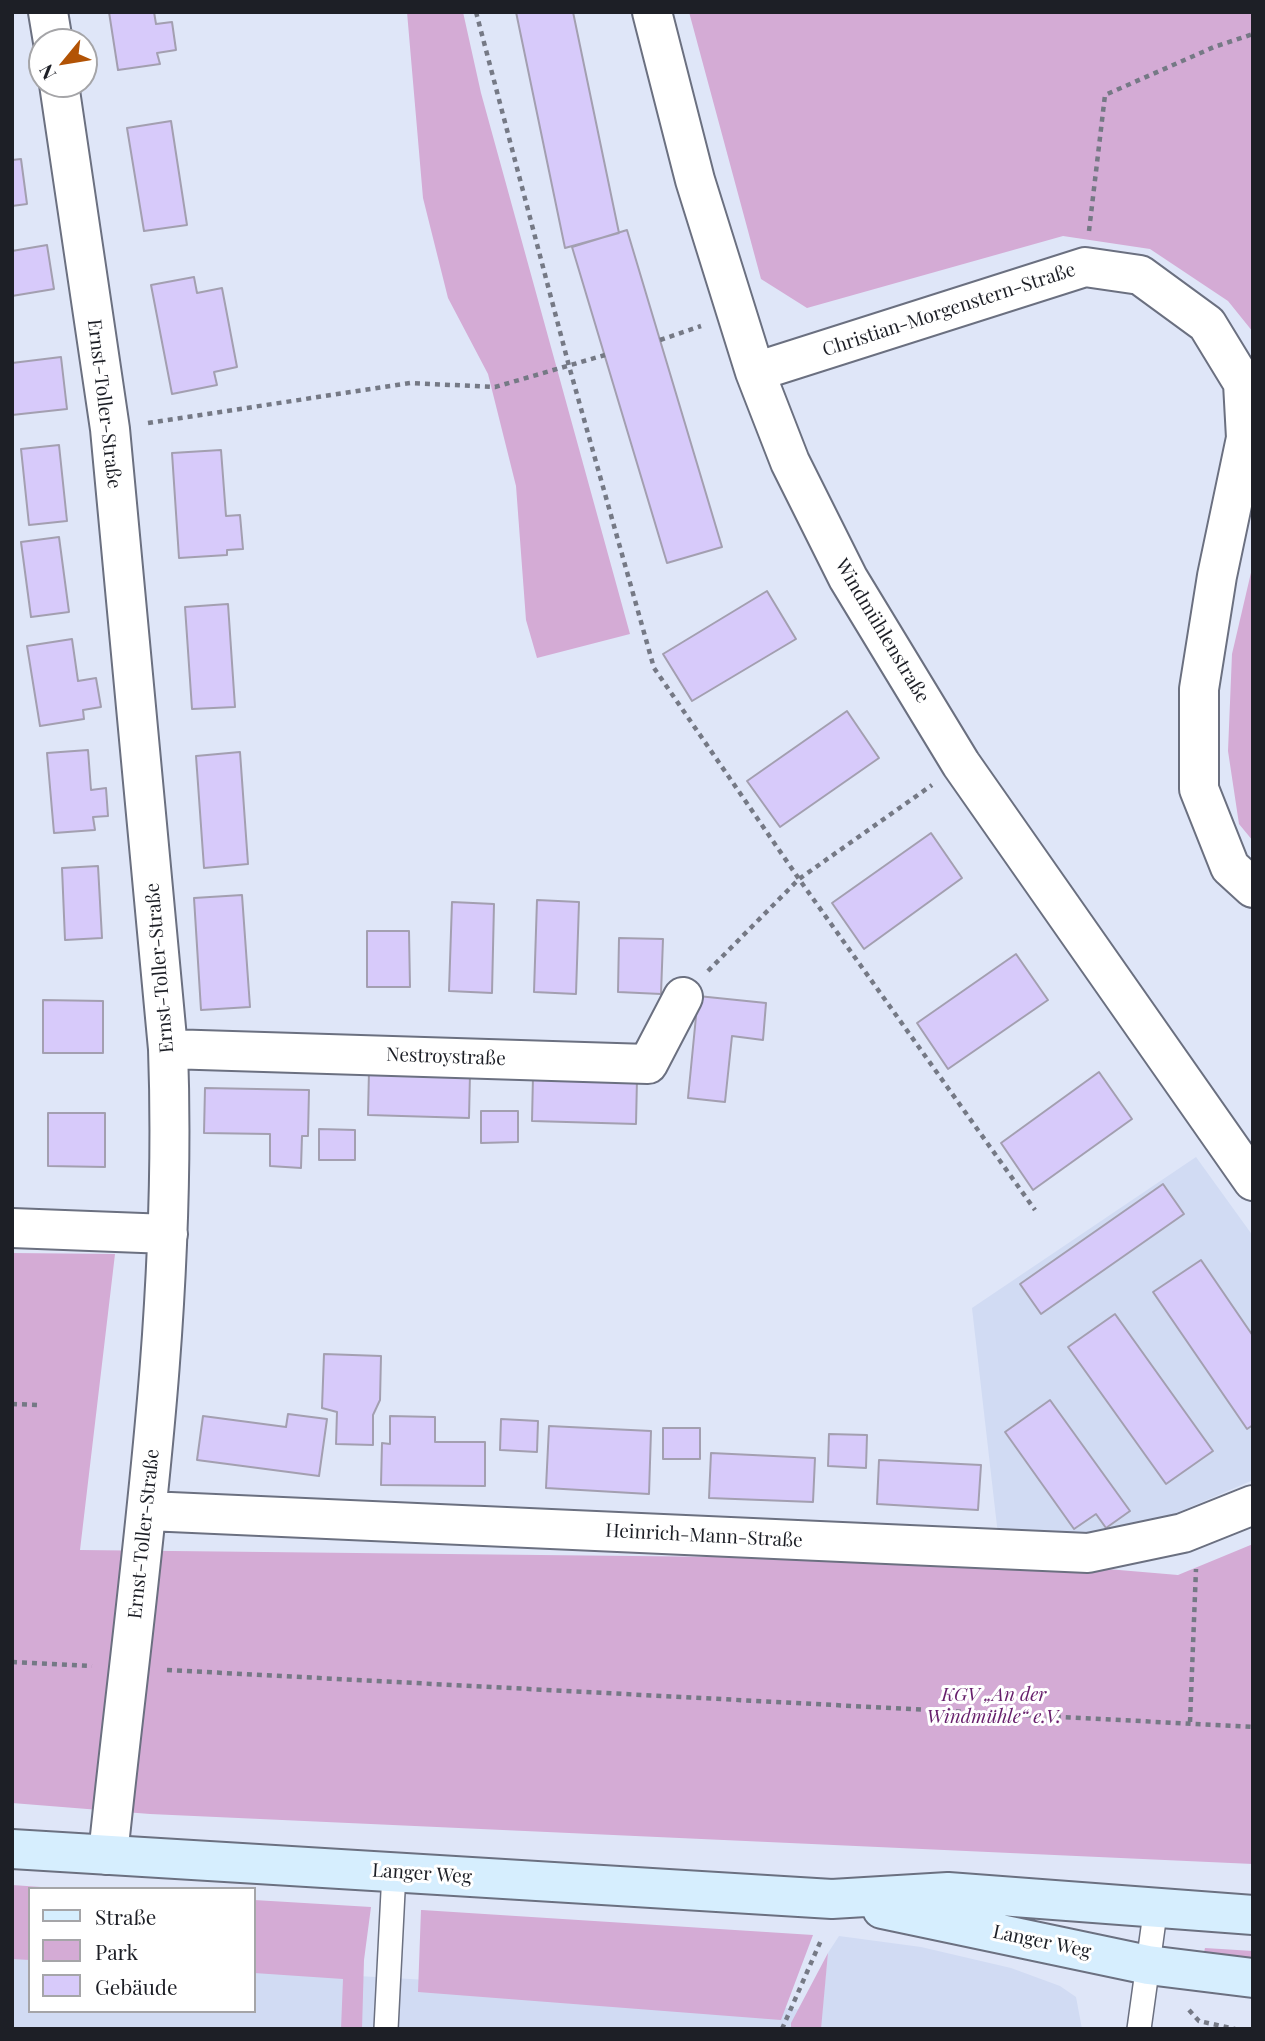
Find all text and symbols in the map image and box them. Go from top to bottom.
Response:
north arrow [28,28,98,98]
text: N [32,60,61,85]
street label: Christian-Morgenstern-Straße [820,258,1078,362]
street label: Ernst-Toller-Straße [82,318,126,490]
street label: Windmühlenstraße [830,555,934,707]
street label: Ernst-Toller-Straße [141,882,179,1054]
street label: Nestroystraße [386,1044,506,1070]
street label: Ernst-Toller-Straße [124,1448,164,1620]
street label: Heinrich-Mann-Straße [605,1519,803,1553]
park label: KGV „An der Windmühle“ e.V. [927,1684,1061,1728]
street label: Langer Weg [371,1859,473,1889]
legend [28,1887,256,2013]
text: Straße [95,1902,156,1930]
street label: Langer Weg [991,1920,1093,1964]
text: Park [95,1937,138,1965]
text: Gebäude [95,1972,178,2000]

